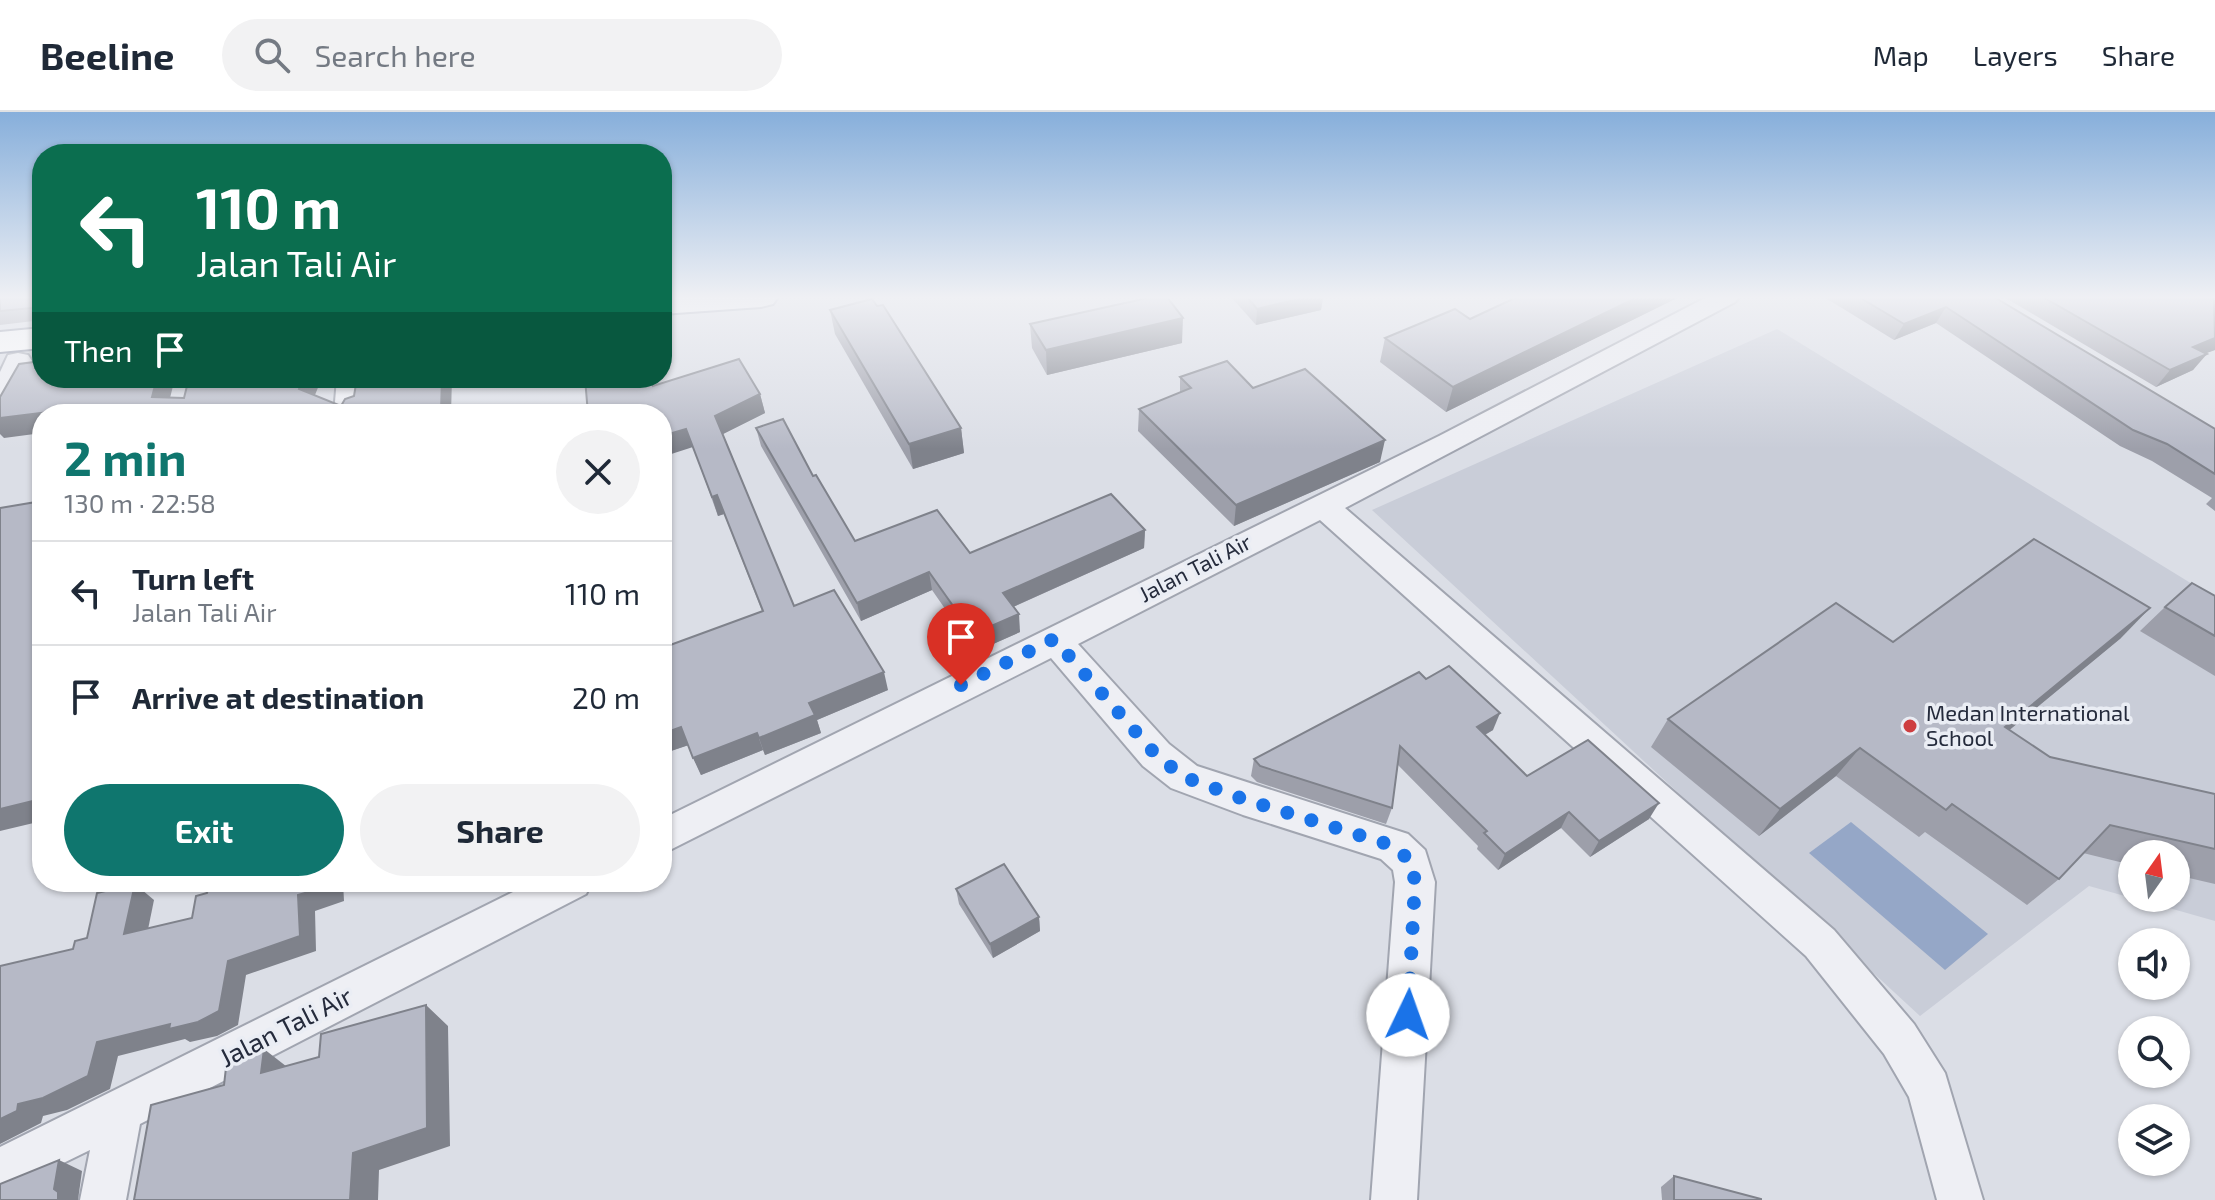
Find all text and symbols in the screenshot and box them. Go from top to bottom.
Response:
search box [222,19,782,91]
text: Beeline [40,32,174,78]
icon: search [250,33,294,77]
text: Search here [314,37,476,73]
text: Map [1873,38,1929,72]
text: Layers [1973,38,2058,72]
text: Share [2102,38,2175,72]
text: 110 m [196,173,341,240]
icon: left [64,176,168,280]
text: Jalan Tali Air [196,241,396,284]
icon: arrive [148,328,192,372]
text: Then [64,332,132,368]
text: 2 min [64,428,187,486]
button: close [556,430,640,514]
text: 130 m · 22:58 [64,487,216,518]
street label: Jalan Tali Air [1134,528,1255,606]
text: Turn left [132,560,254,596]
icon: left [64,571,108,615]
text: 110 m [565,575,640,611]
text: Jalan Tali Air [132,596,277,627]
pin [927,603,995,685]
icon: arrive [939,615,983,659]
icon: arrive [64,675,108,719]
text: Arrive at destination [132,679,424,715]
text: 20 m [572,679,640,715]
place label: Medan International School [1926,699,2130,750]
marker: Medan International School [1901,717,1919,735]
button: Exit [64,784,344,876]
button: Share [360,784,640,876]
north arrow [2118,840,2190,912]
map controls [2118,840,2190,1176]
button: sound [2118,928,2190,1000]
position arrow [1366,973,1450,1057]
street label: Jalan Tali Air [214,979,357,1072]
button: search [2118,1016,2190,1088]
button: layers [2118,1104,2190,1176]

